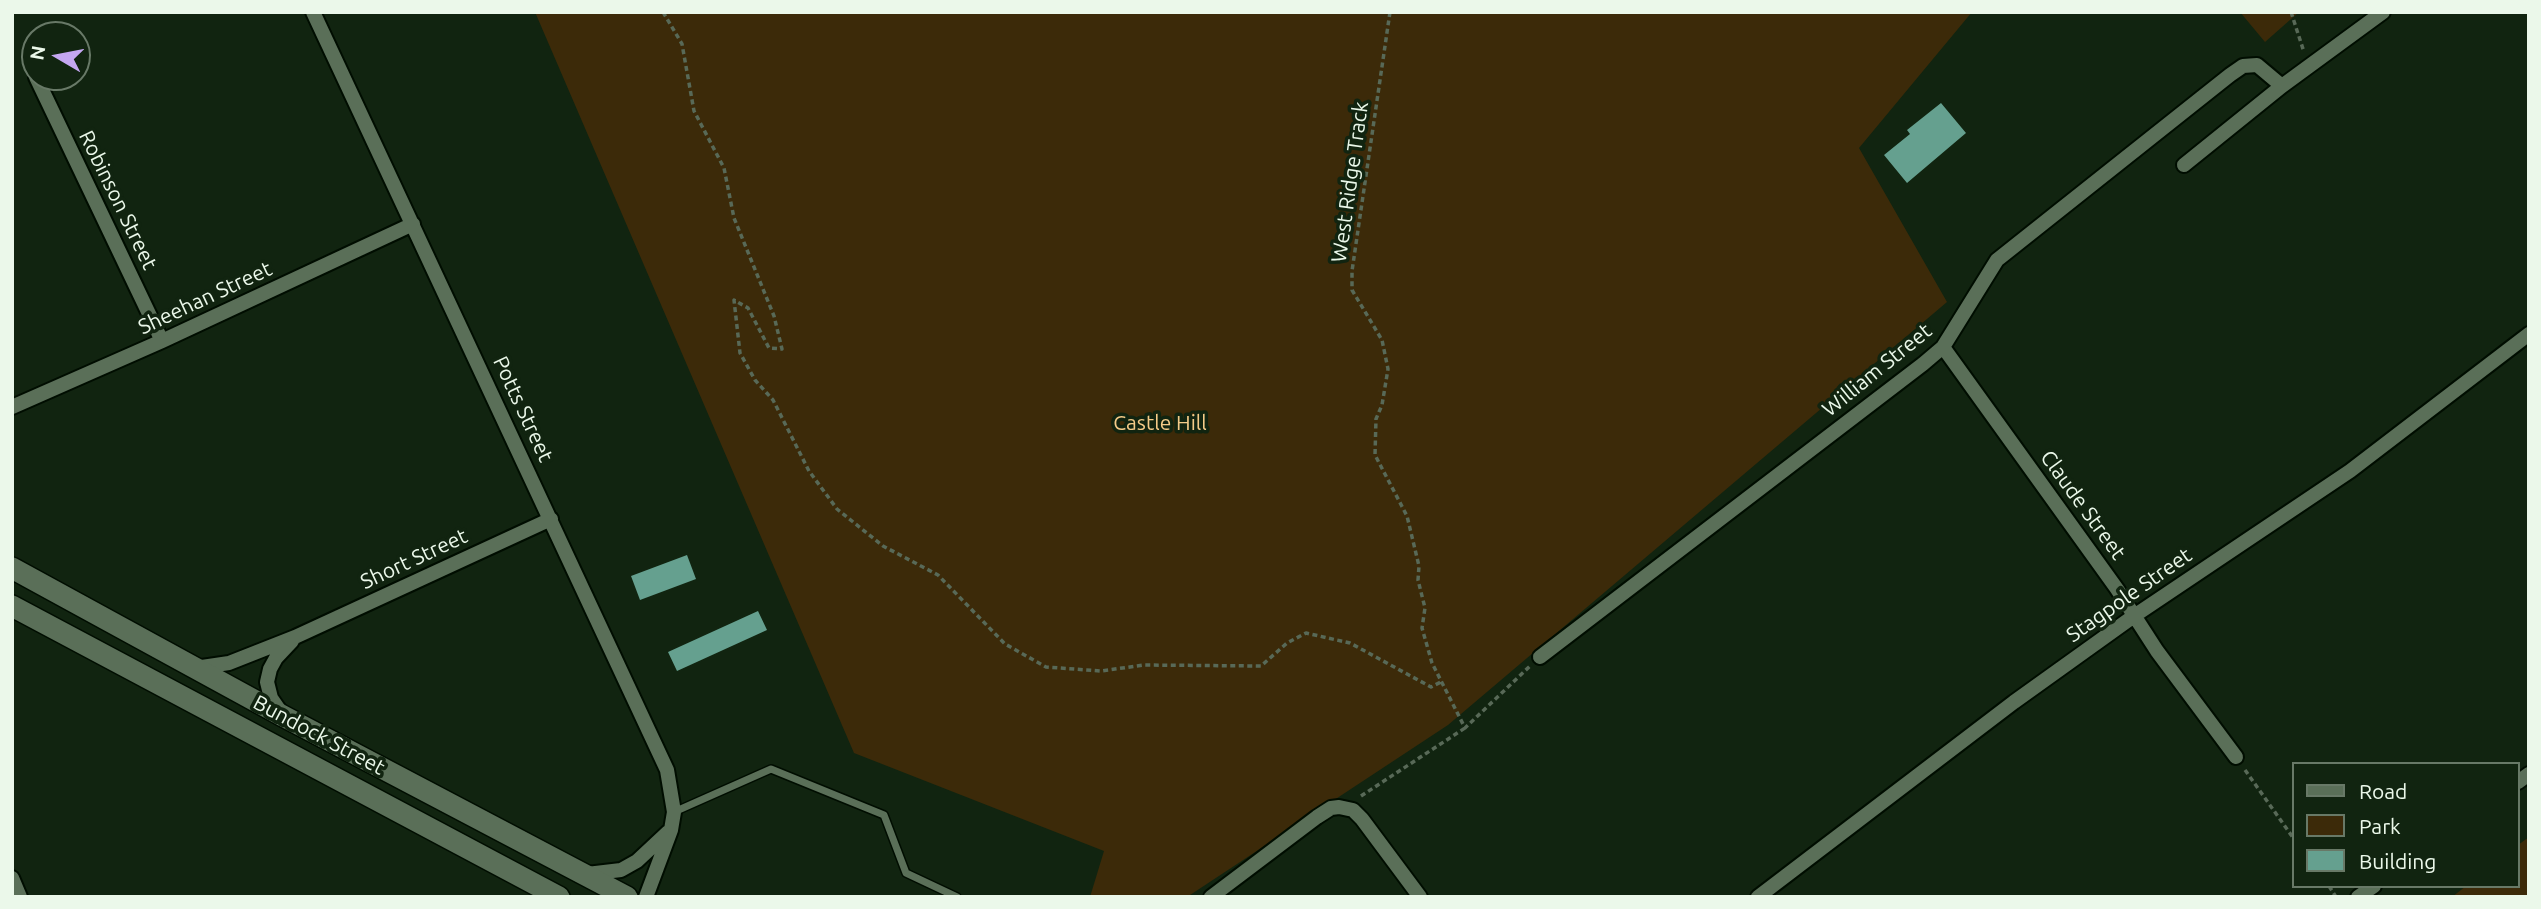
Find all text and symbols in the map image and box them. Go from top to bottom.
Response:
north arrow [21,21,91,91]
text: N [25,44,49,62]
street label: West Ridge Track [1326,100,1374,264]
street label: Robinson Street [73,126,163,274]
street label: Sheehan Street [134,256,276,340]
street label: William Street [1817,318,1937,422]
street label: Potts Street [488,352,558,466]
park label: Castle Hill [1113,410,1207,436]
street label: Claude Street [2035,446,2131,564]
street label: Short Street [357,523,471,595]
street label: Stagpole Street [2061,542,2197,648]
street label: Bundock Street [249,690,389,780]
legend [2292,762,2520,888]
text: Road [2359,779,2407,803]
text: Park [2359,814,2401,838]
text: Building [2359,849,2436,873]

